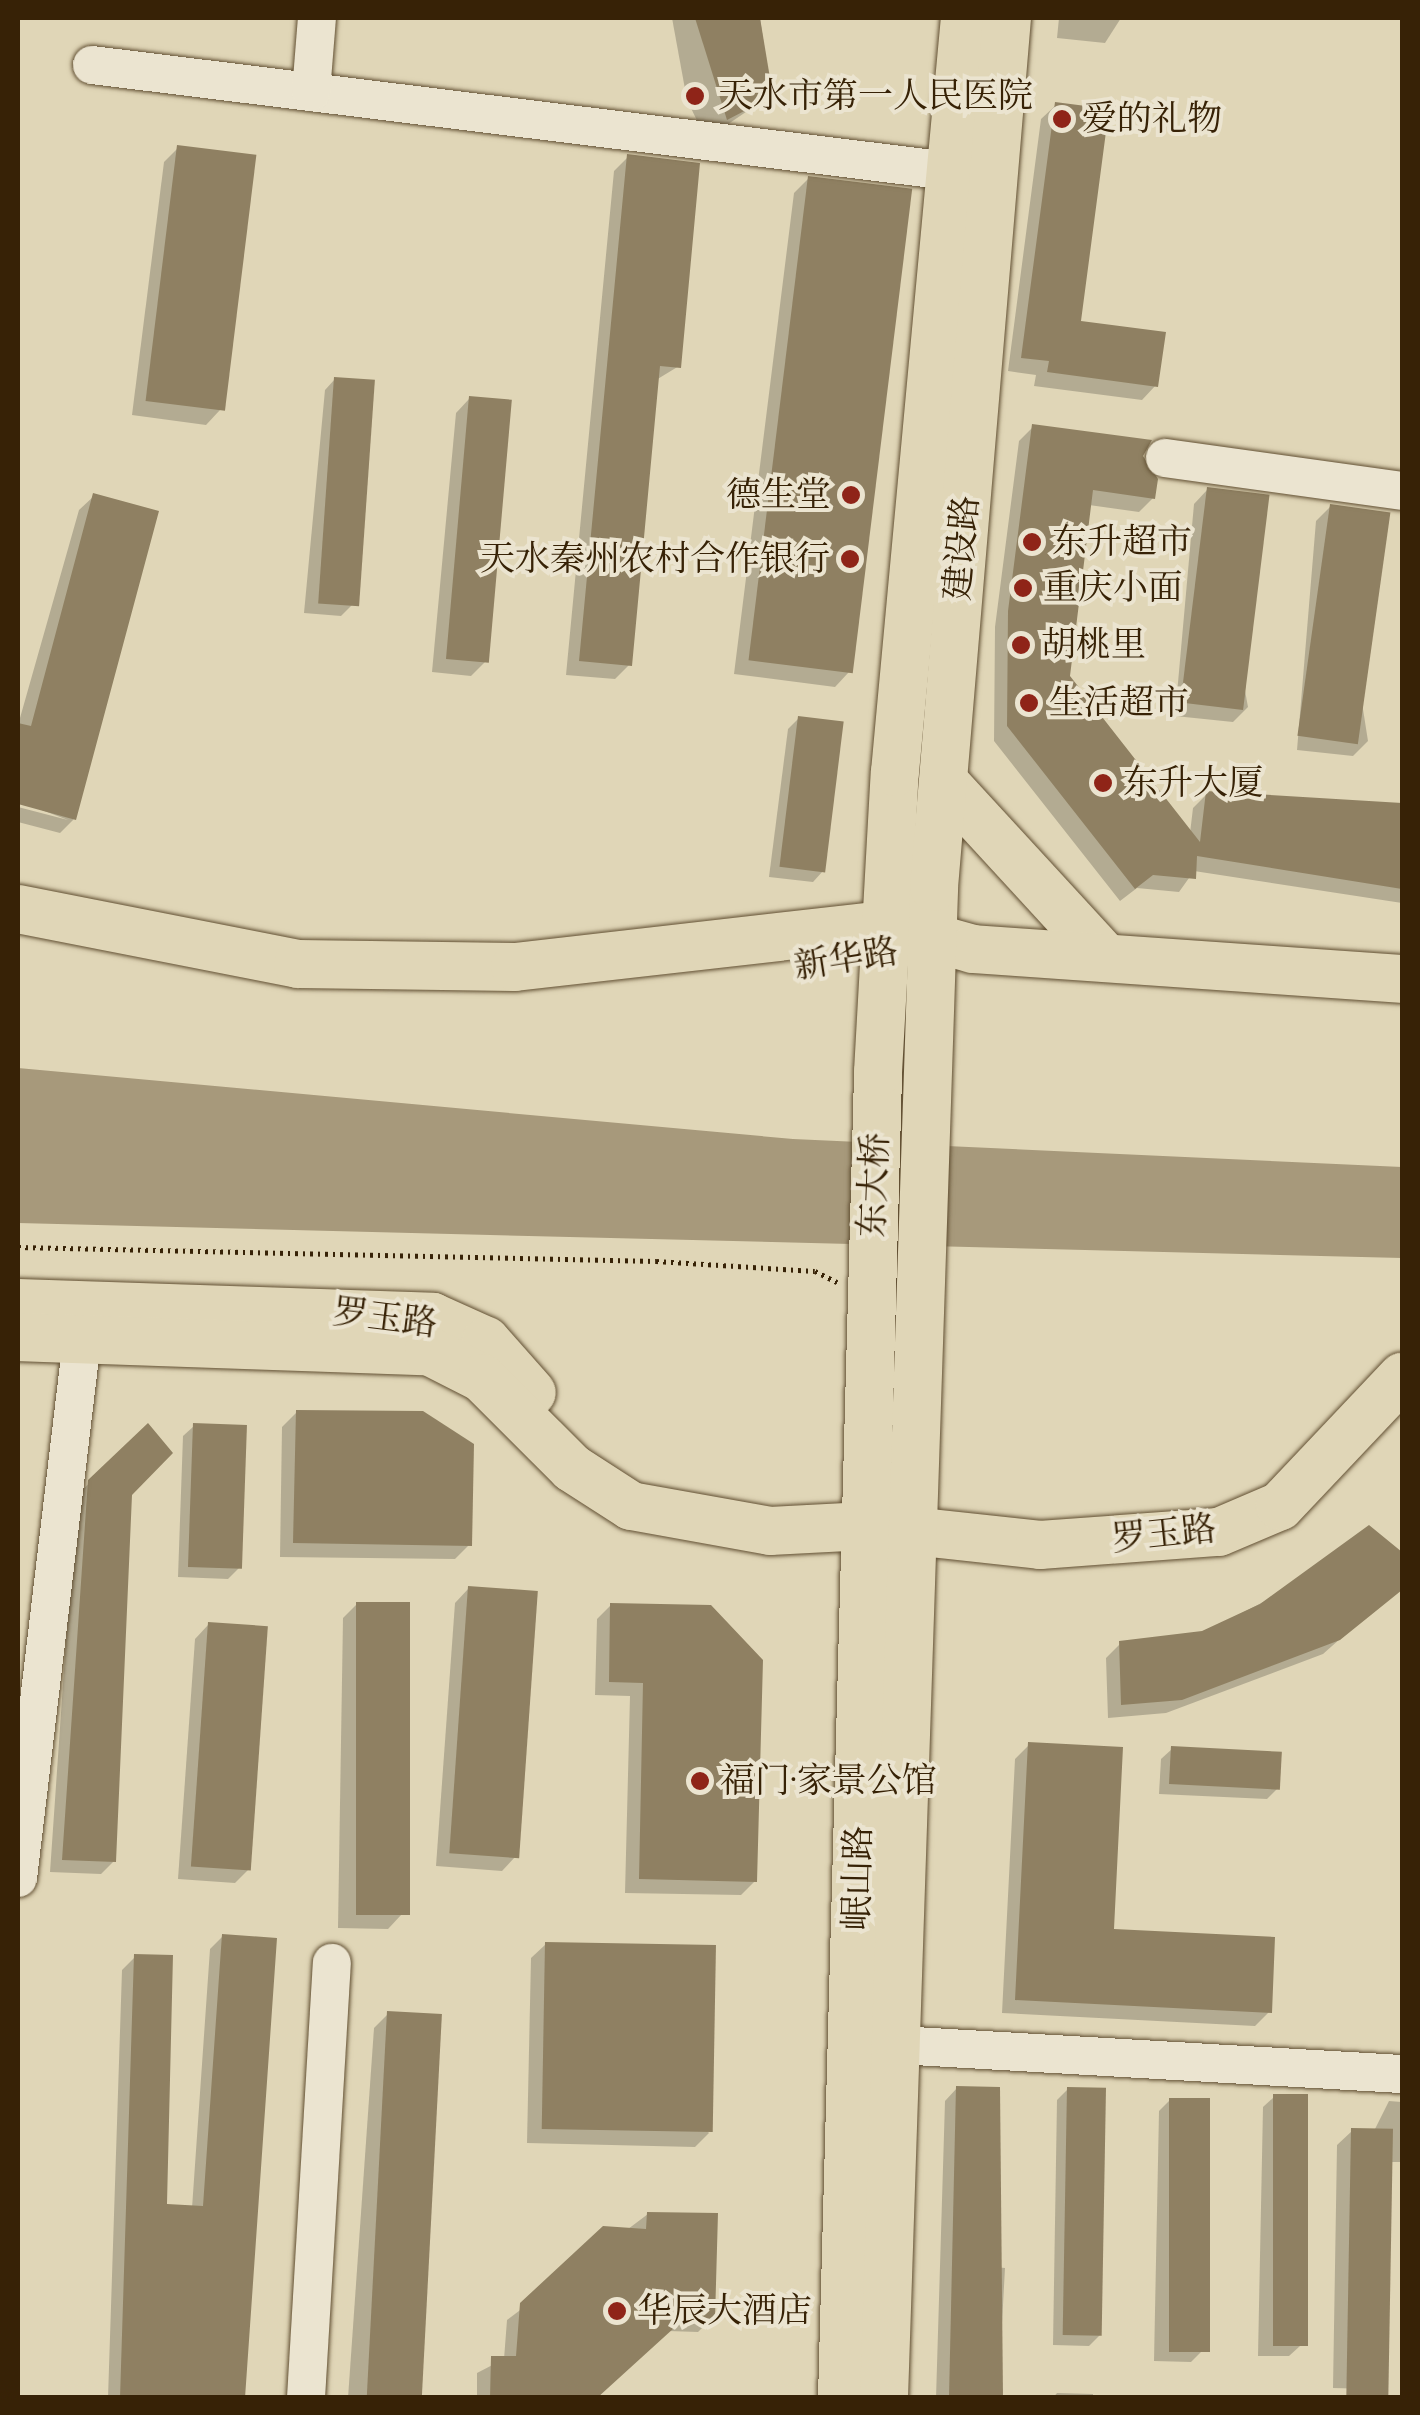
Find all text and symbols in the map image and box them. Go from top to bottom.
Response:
place label: 天水市第一人民医院 [718,75,1033,117]
marker: 天水市第一人民医院 [682,83,708,109]
place label: 爱的礼物 [1082,98,1222,140]
marker: 爱的礼物 [1051,108,1073,130]
place label: 德生堂 [726,474,831,516]
marker: 德生堂 [840,484,862,506]
street label: 建设路 [937,494,987,602]
place label: 东升超市 [1052,521,1192,563]
marker: 东升超市 [1021,531,1043,553]
place label: 天水秦州农村合作银行 [480,538,830,580]
marker: 天水秦州农村合作银行 [839,548,861,570]
place label: 重庆小面 [1043,567,1183,609]
marker: 重庆小面 [1012,577,1034,599]
place label: 胡桃里 [1041,624,1146,666]
marker: 胡桃里 [1010,634,1032,656]
place label: 生活超市 [1049,682,1189,724]
marker: 生活超市 [1018,692,1040,714]
place label: 东升大厦 [1123,762,1263,804]
marker: 东升大厦 [1092,772,1114,794]
street label: 新华路 [791,930,901,988]
street label: 东大桥 [851,1132,897,1238]
street label: 罗玉路 [330,1291,440,1345]
street label: 罗玉路 [1110,1508,1218,1560]
place label: 福门·家景公馆 [720,1760,937,1802]
marker: 福门·家景公馆 [689,1770,711,1792]
street label: 岷山路 [836,1825,880,1931]
place label: 华辰大酒店 [637,2290,812,2332]
marker: 华辰大酒店 [606,2300,628,2322]

